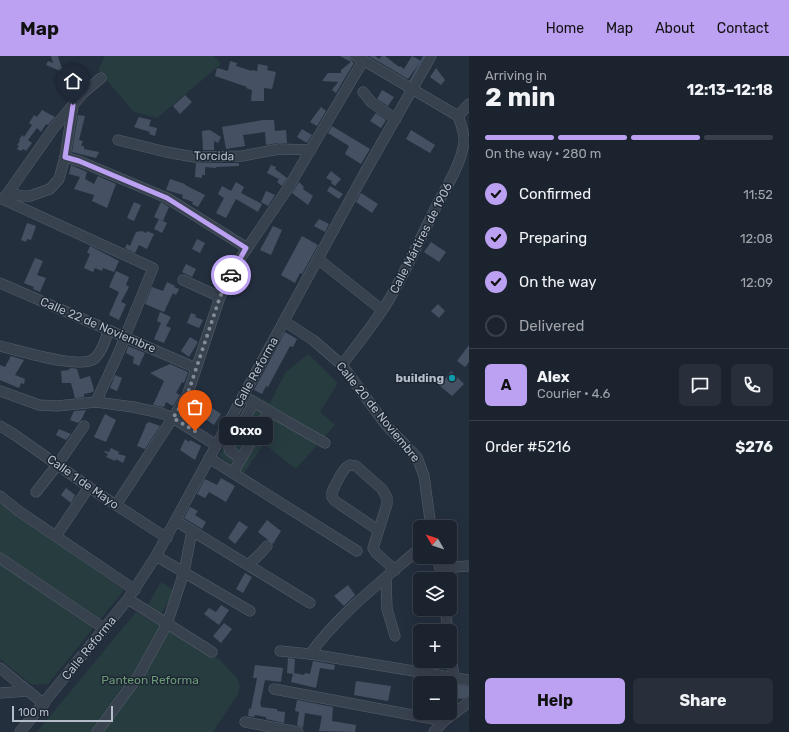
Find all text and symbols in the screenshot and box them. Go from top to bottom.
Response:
text: Map [20,17,59,40]
text: Home [546,20,584,37]
text: Map [606,20,633,37]
text: About [655,20,695,37]
text: Contact [717,20,769,37]
pin [56,64,90,105]
text: Arriving in [485,68,547,83]
icon: home [62,70,84,92]
text: 12:13–12:18 [687,81,773,99]
text: 2 min [485,82,555,113]
text: On the way · 280 m [485,146,601,161]
street label: Torcida [194,149,234,163]
street label: Calle Mártires de 1906 [387,180,455,296]
icon: check [485,183,507,205]
text: Confirmed [519,185,591,203]
text: 11:52 [743,187,773,202]
icon: check [485,227,507,249]
text: Preparing [519,229,587,247]
text: 12:08 [740,231,773,246]
courier [211,255,251,295]
icon: car [220,264,242,286]
icon: check [485,271,507,293]
text: On the way [519,273,597,291]
text: 12:09 [741,275,773,290]
street label: Calle 22 de Noviembre [38,294,158,356]
text: Delivered [519,317,584,335]
street label: Calle Reforma [231,335,281,409]
street label: Calle 20 de Noviembre [333,359,423,465]
button: chat [679,364,721,406]
button: phone [731,364,773,406]
text: Alex [537,368,570,386]
place label: building [396,371,444,385]
marker: building [447,373,457,383]
text: A [501,376,511,394]
text: Courier · 4.6 [537,386,610,401]
pin [178,390,212,431]
icon: bag [184,396,206,418]
callout: Oxxo [219,417,273,445]
text: Oxxo [230,423,262,438]
text: Order #5216 [485,438,571,456]
text: $276 [735,438,773,456]
street label: Calle 1 de Mayo [44,452,122,512]
north arrow [413,520,457,564]
map controls [413,520,457,720]
button: layers [413,572,457,616]
street label: Calle Reforma [59,613,119,683]
button: + [413,624,457,668]
park label: Panteon Reforma [101,673,199,687]
button: − [413,676,457,720]
button: Help [485,678,625,724]
button: Share [633,678,773,724]
scale bar [12,704,113,723]
text: 100 m [18,706,49,719]

